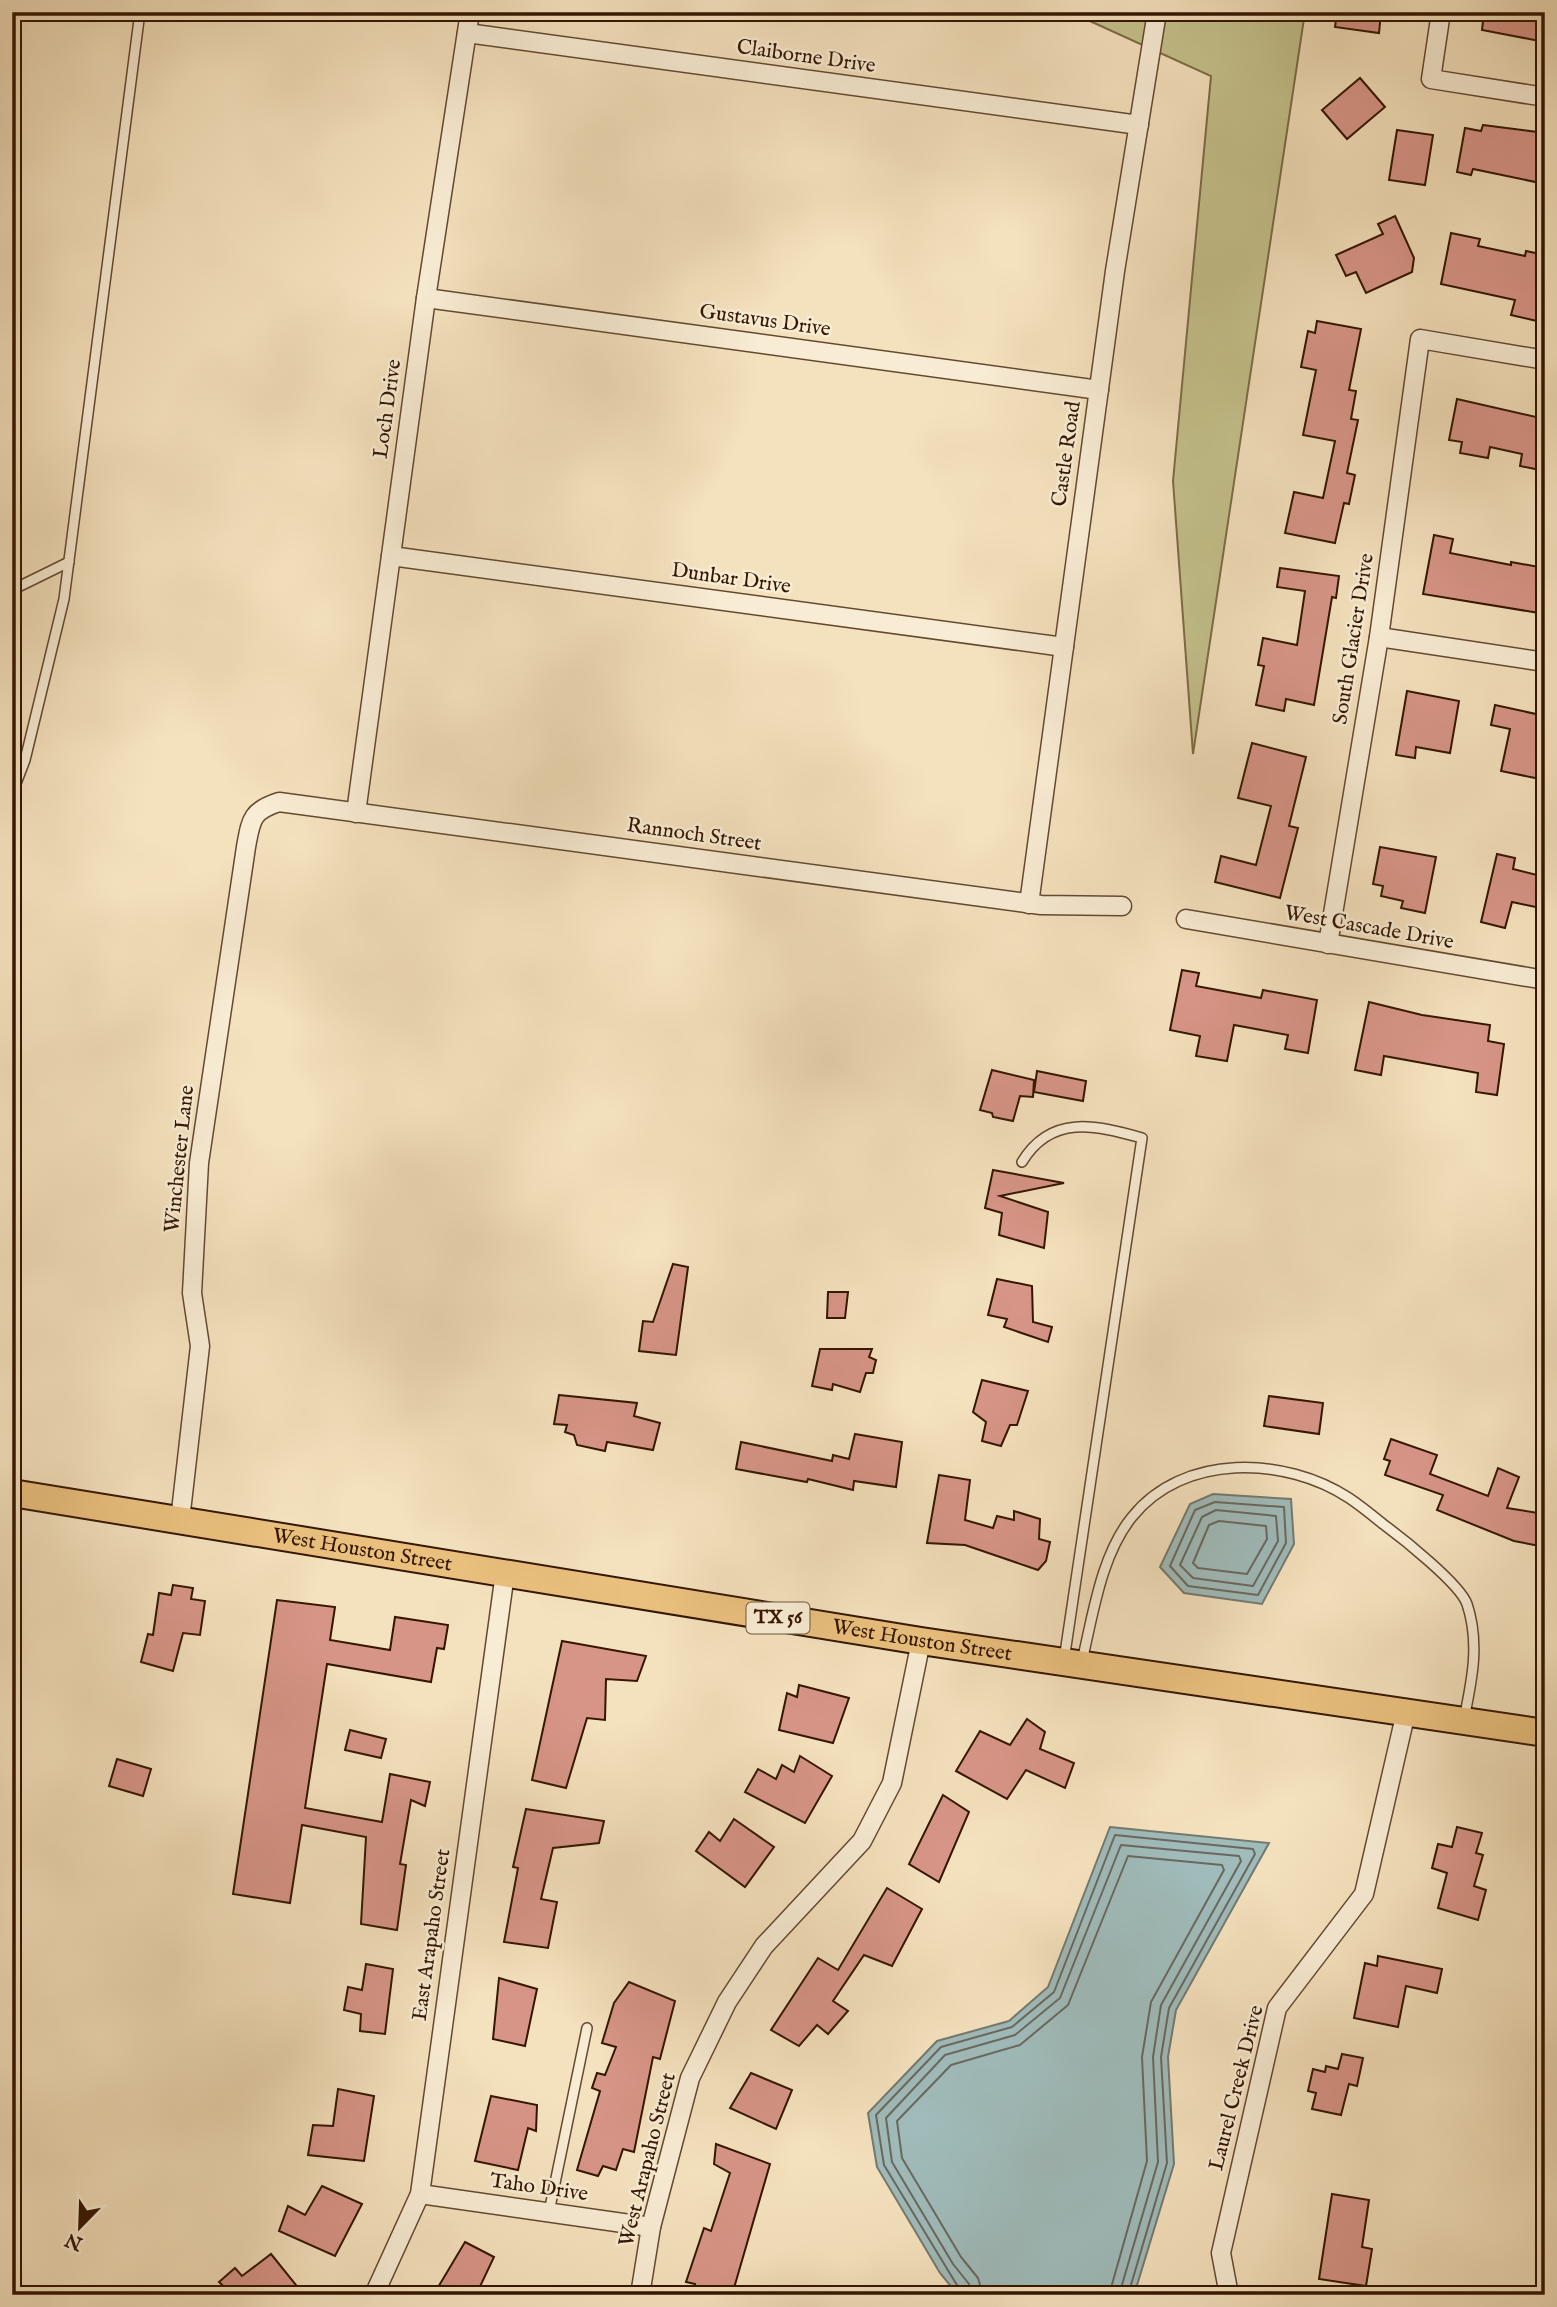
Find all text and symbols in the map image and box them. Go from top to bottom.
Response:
street label: Claiborne Drive [735,34,877,80]
street label: Gustavus Drive [698,298,833,344]
street label: Loch Drive [368,357,408,460]
street label: Castle Road [1046,399,1088,508]
street label: South Glacier Drive [1327,551,1381,726]
street label: Dunbar Drive [670,557,793,601]
street label: Rannoch Street [625,812,763,858]
street label: West Cascade Drive [1282,900,1456,956]
street label: Winchester Lane [159,1084,201,1234]
street label: West Houston Street [271,1522,454,1578]
road number: TX 56 [746,1602,810,1634]
street label: West Houston Street [830,1613,1014,1668]
street label: East Arapaho Street [407,1847,457,2023]
street label: Laurel Creek Drive [1203,2002,1271,2173]
street label: West Arapaho Street [613,2070,683,2250]
street label: Taho Drive [488,2168,590,2208]
north arrow [46,2192,116,2262]
text: N [61,2226,87,2255]

